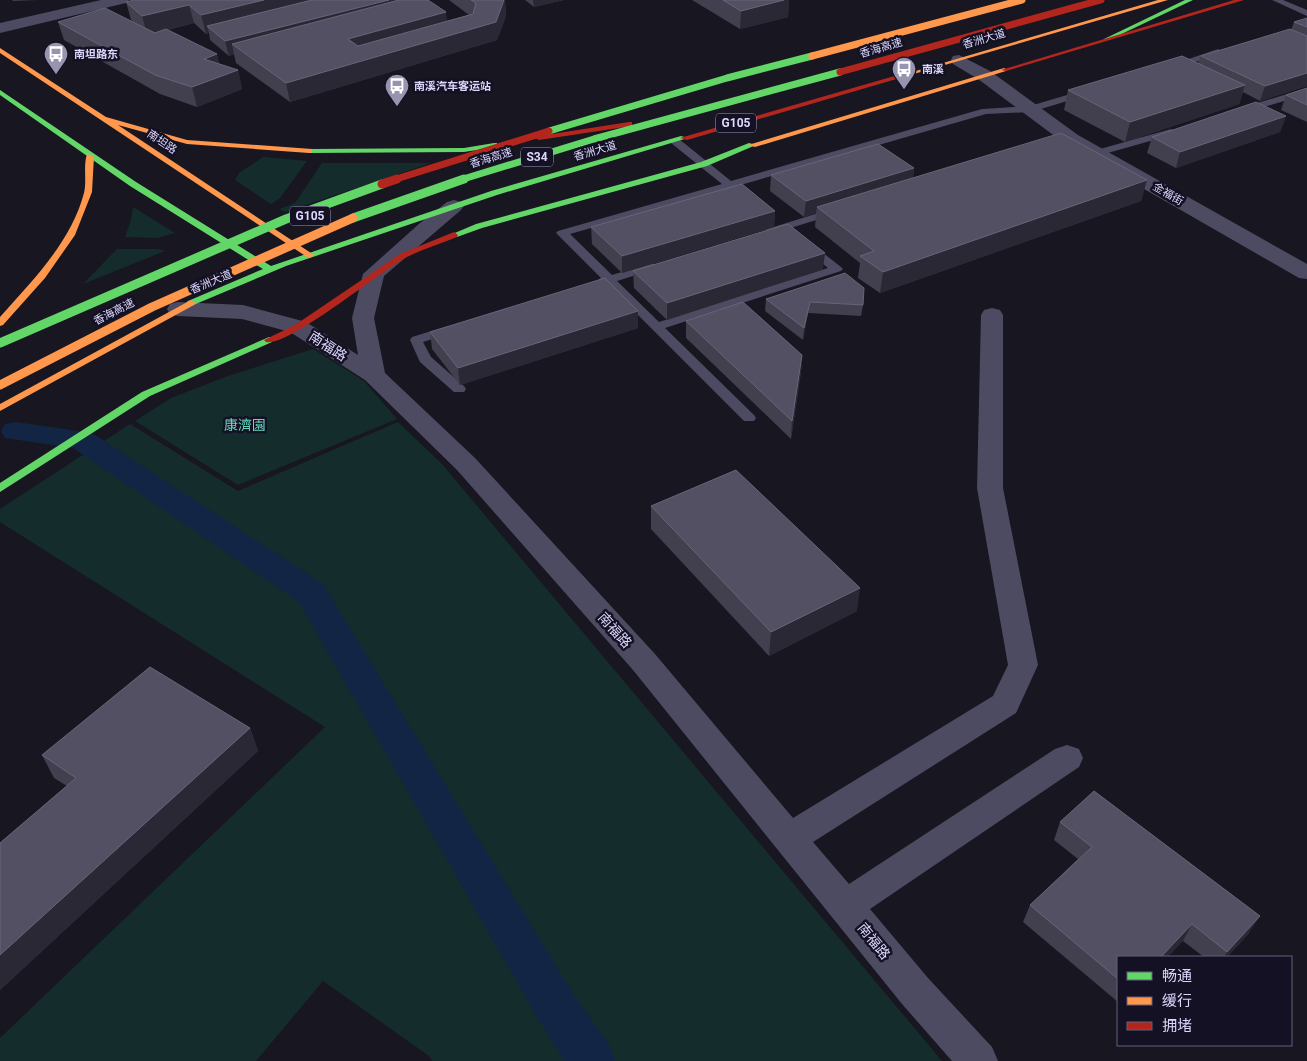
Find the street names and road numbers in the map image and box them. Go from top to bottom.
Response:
street label: 香洲大道 [961,27,1007,51]
street label: 香海高速 [858,36,904,60]
road number: G105 [716,114,756,132]
street label: 南坦路 [145,127,179,157]
street label: 香洲大道 [572,139,618,163]
street label: 香海高速 [468,145,514,171]
road number: S34 [521,148,553,166]
street label: 金福街 [1150,180,1186,208]
road number: G105 [290,207,330,226]
street label: 香洲大道 [188,267,234,297]
street label: 香海高速 [91,296,137,328]
street label: 南福路 [306,328,350,364]
street label: 南福路 [595,609,635,651]
street label: 南福路 [855,920,893,962]

